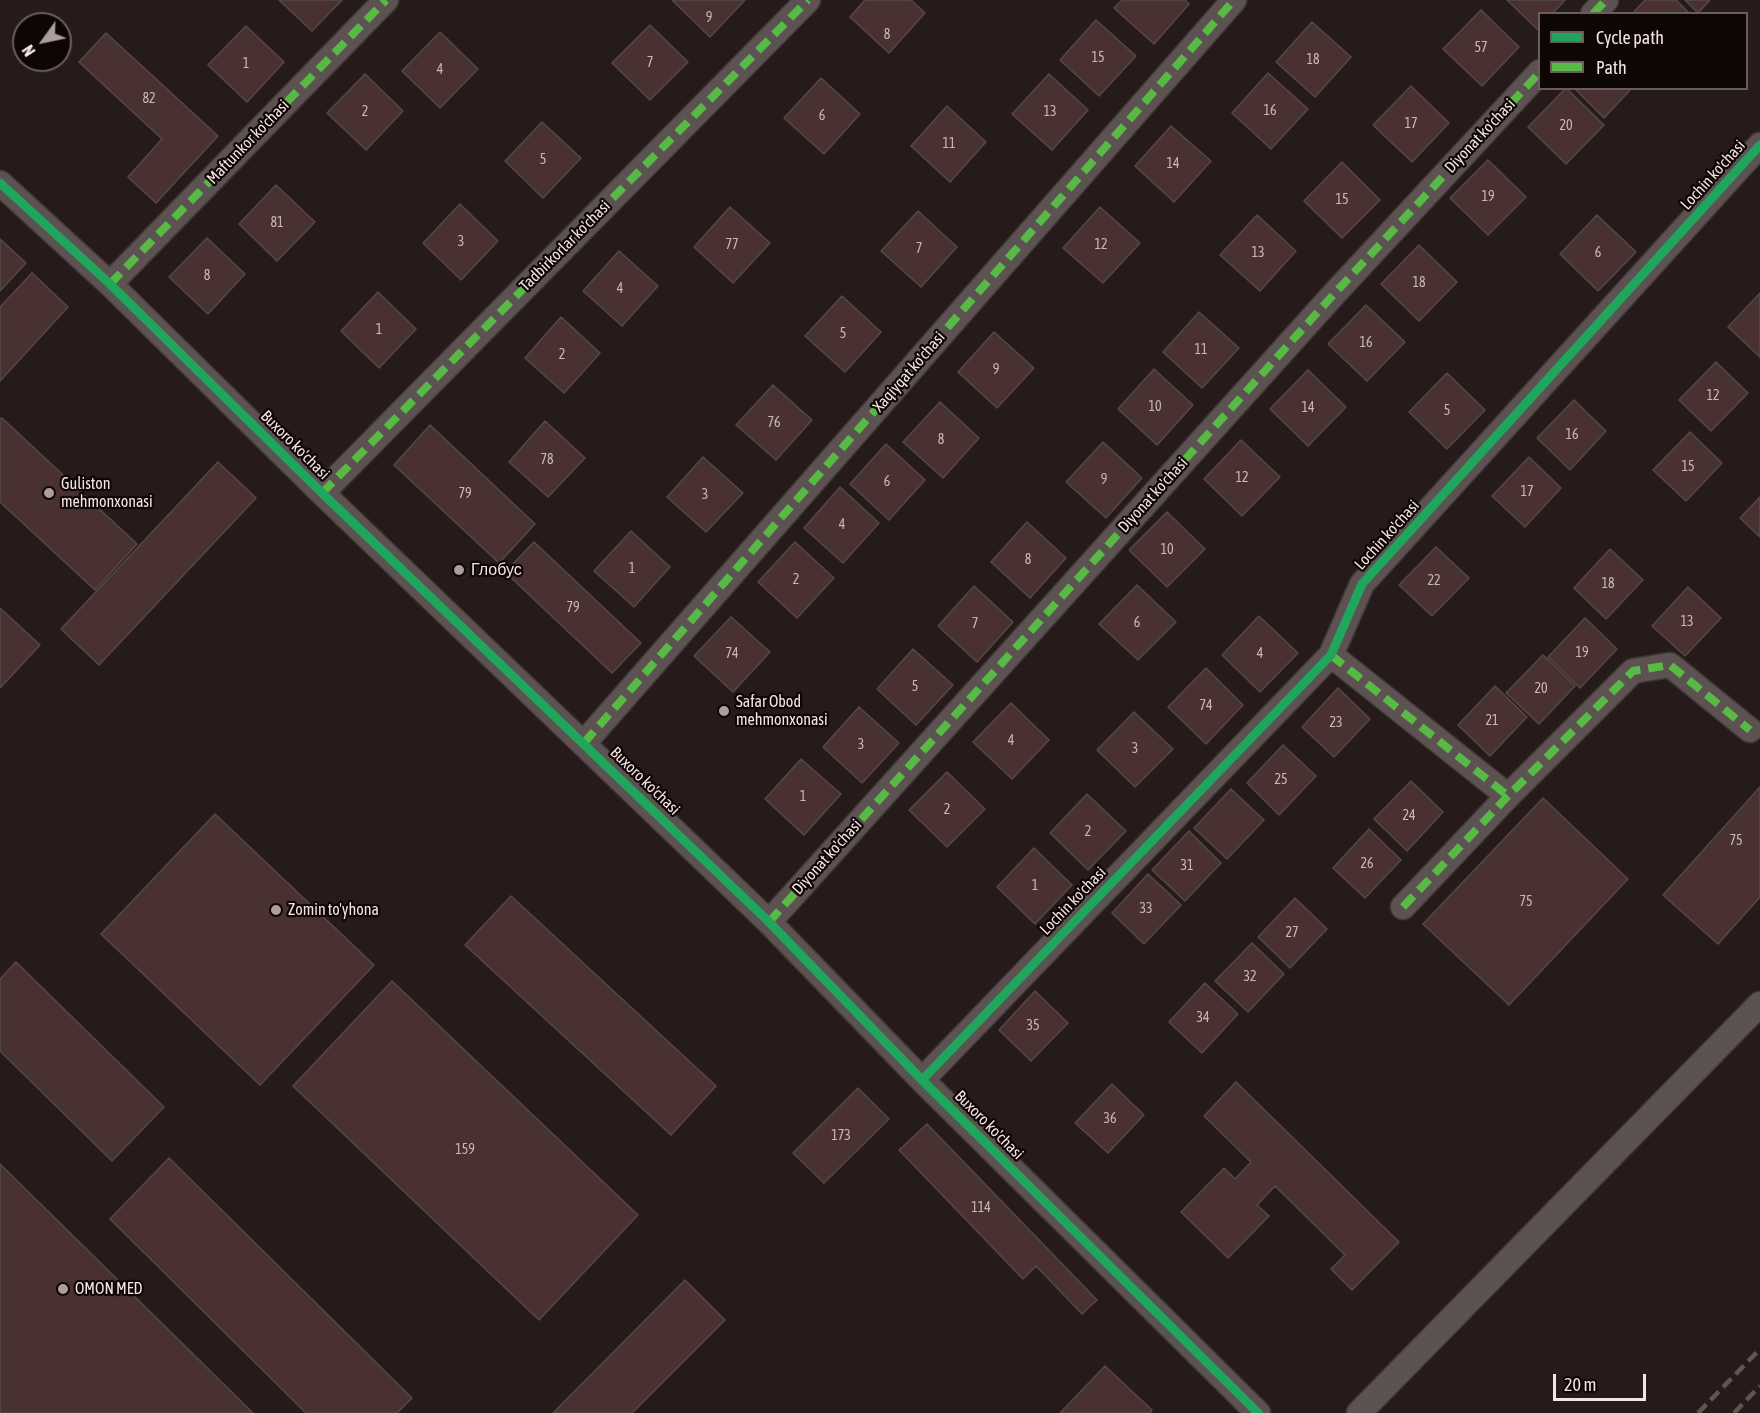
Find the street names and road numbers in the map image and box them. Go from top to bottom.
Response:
street label: Diyonat ko'chasi [1441,95,1519,177]
street label: Maftunkor ko'chasi [203,96,293,188]
street label: Lochin ko'chasi [1677,136,1749,214]
street label: Tadbirkorlar ko'chasi [516,197,614,295]
street label: Xaqiyqat ko'chasi [869,328,949,416]
street label: Buxoro ko'chasi [257,407,333,483]
street label: Diyonat ko'chasi [1114,453,1192,537]
street label: Lochin ko'chasi [1351,496,1423,574]
street label: Buxoro ko'chasi [606,743,684,819]
street label: Diyonat ko'chasi [788,815,866,899]
street label: Lochin ko'chasi [1036,863,1110,939]
street label: Buxoro ko'chasi [951,1087,1027,1163]

